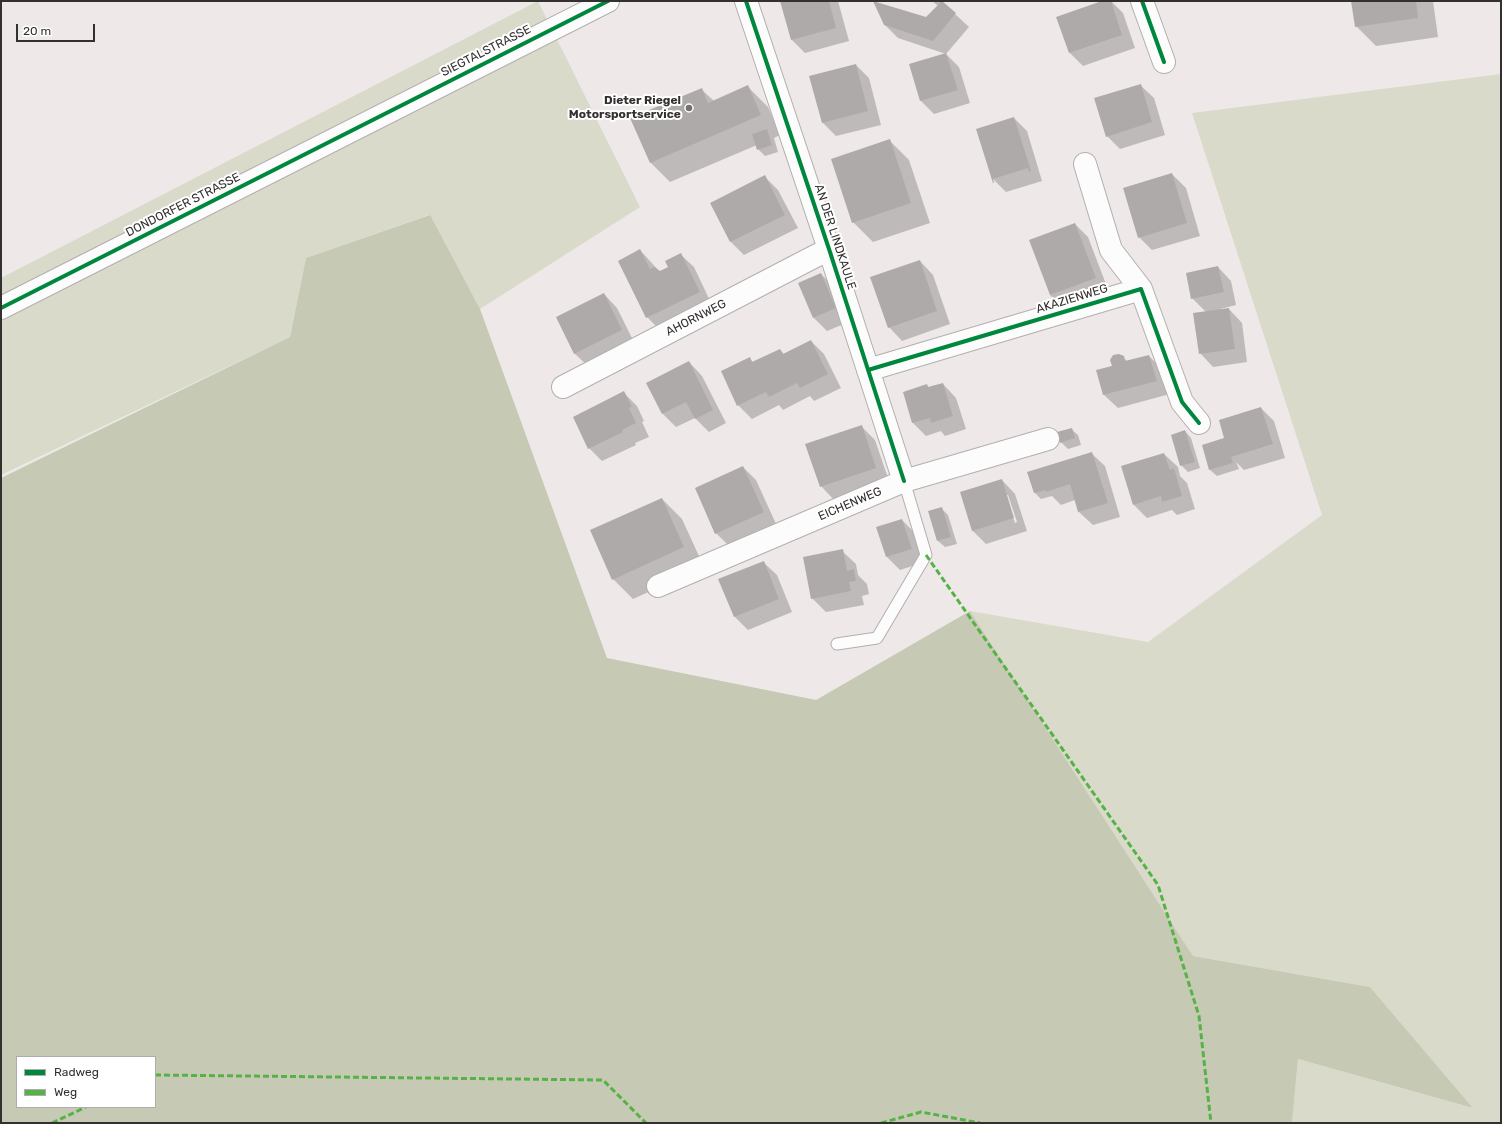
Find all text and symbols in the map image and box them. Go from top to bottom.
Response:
scale bar [18,16,97,42]
street label: SIEGTALSTRASSE [439,22,533,80]
text: 20 m [23,24,51,38]
place label: Dieter Riegel Motorsportservice [569,94,681,122]
marker: Dieter Riegel Motorsportservice [684,103,694,113]
street label: DONDORFER STRASSE [123,170,243,240]
street label: AN DER LINDKAULE [811,183,859,291]
street label: AKAZIENWEG [1034,281,1110,317]
street label: AHORNWEG [663,297,729,339]
street label: EICHENWEG [816,484,884,524]
legend [16,1056,156,1108]
text: Radweg [54,1065,99,1079]
text: Weg [54,1085,77,1099]

